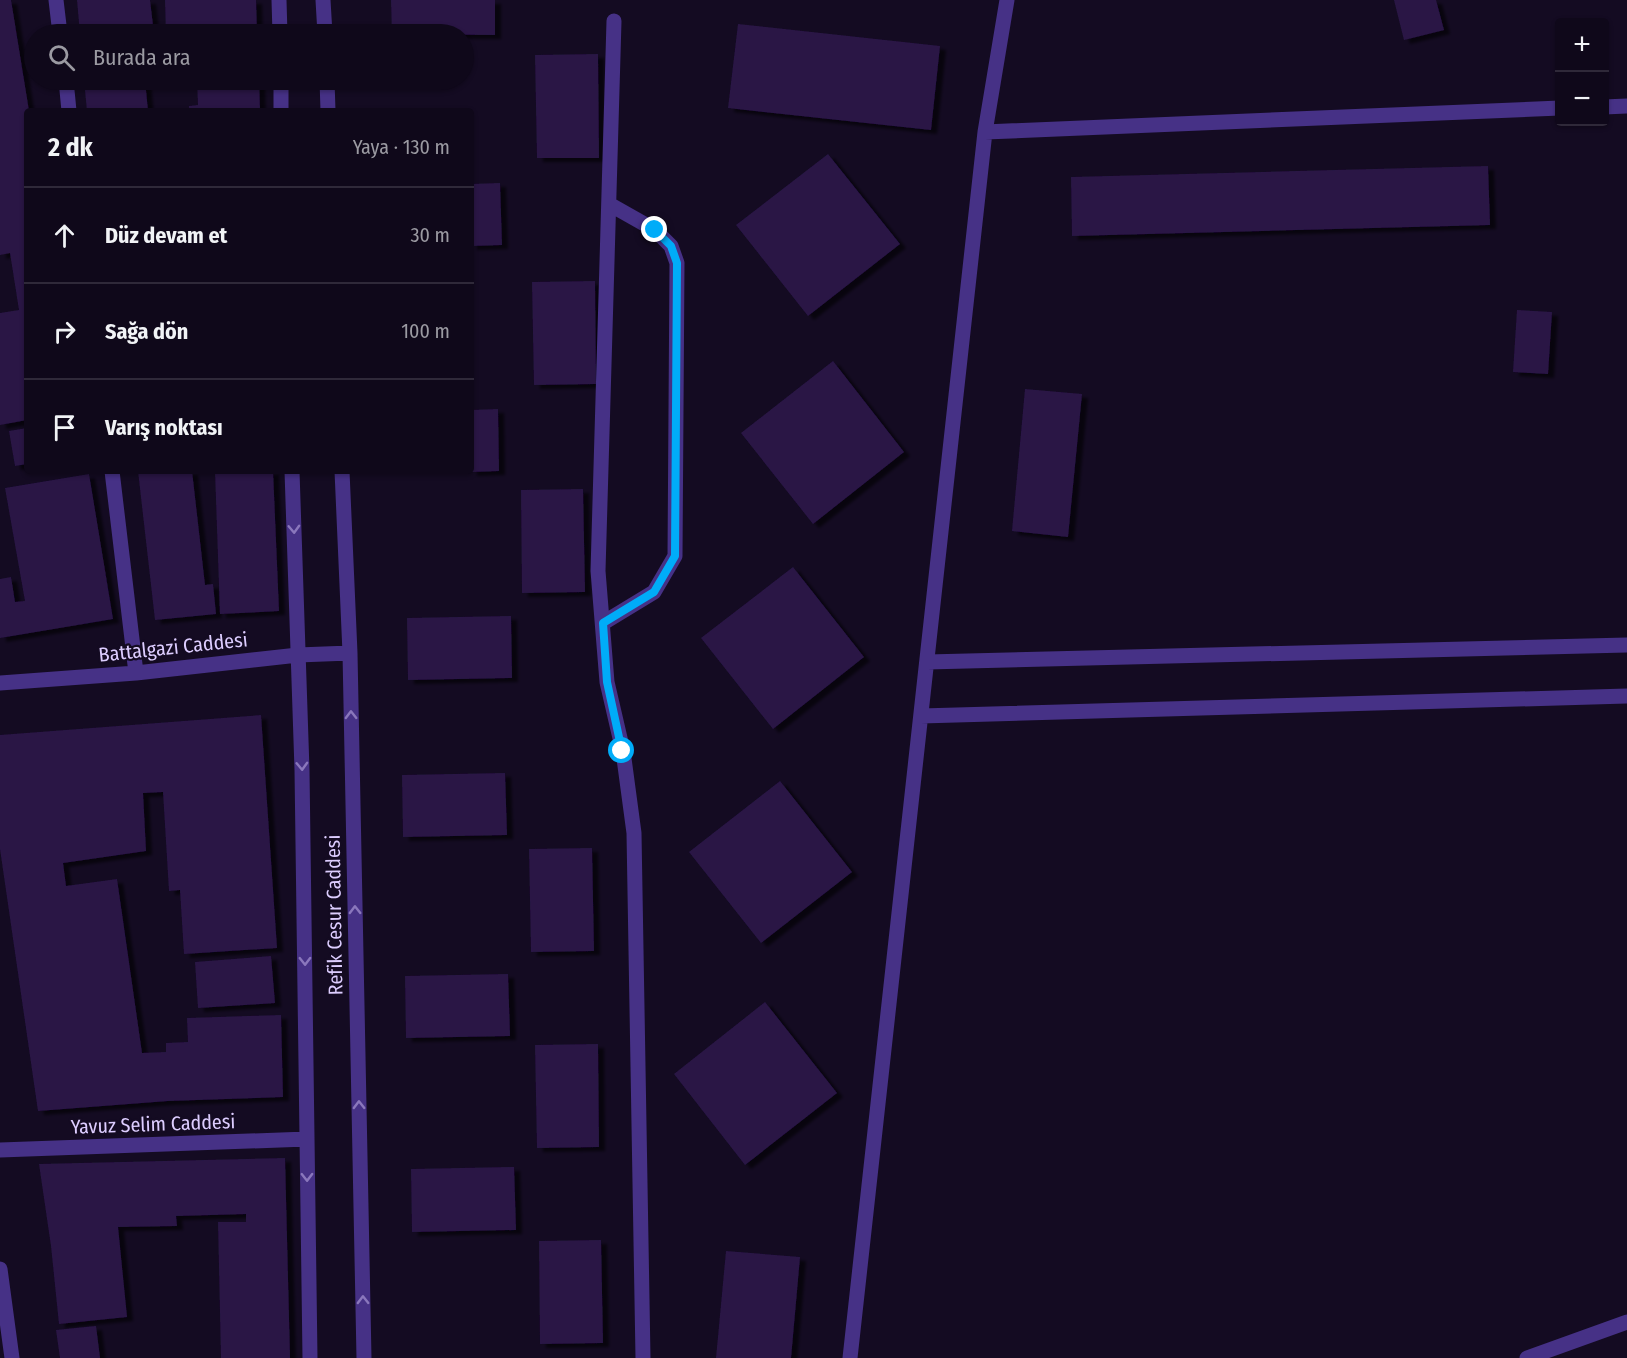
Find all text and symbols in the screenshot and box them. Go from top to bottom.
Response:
map controls [1555,18,1609,126]
button: + [1555,18,1609,72]
search box [24,24,474,90]
icon: search [45,41,78,74]
text: Burada ara [93,44,191,71]
button: − [1555,72,1609,126]
text: 2 dk [48,132,93,163]
text: Yaya · 130 m [353,135,450,159]
route end [641,216,667,242]
icon: ahead [48,219,81,252]
text: Düz devam et [105,222,227,249]
text: 30 m [410,223,450,247]
icon: right [48,315,81,348]
text: Sağa dön [105,318,188,345]
text: 100 m [401,319,450,343]
icon: arrive [48,411,81,444]
text: Varış noktası [105,414,223,441]
one-way arrow [288,525,300,534]
street label: Battalgazi Caddesi [97,627,249,667]
one-way arrow [345,710,357,719]
route start [608,737,634,763]
one-way arrow [296,762,308,771]
street label: Refik Cesur Caddesi [321,834,347,996]
one-way arrow [349,905,361,914]
one-way arrow [298,957,311,966]
one-way arrow [353,1100,365,1109]
street label: Yavuz Selim Caddesi [70,1109,236,1139]
one-way arrow [301,1173,313,1182]
one-way arrow [357,1295,369,1304]

